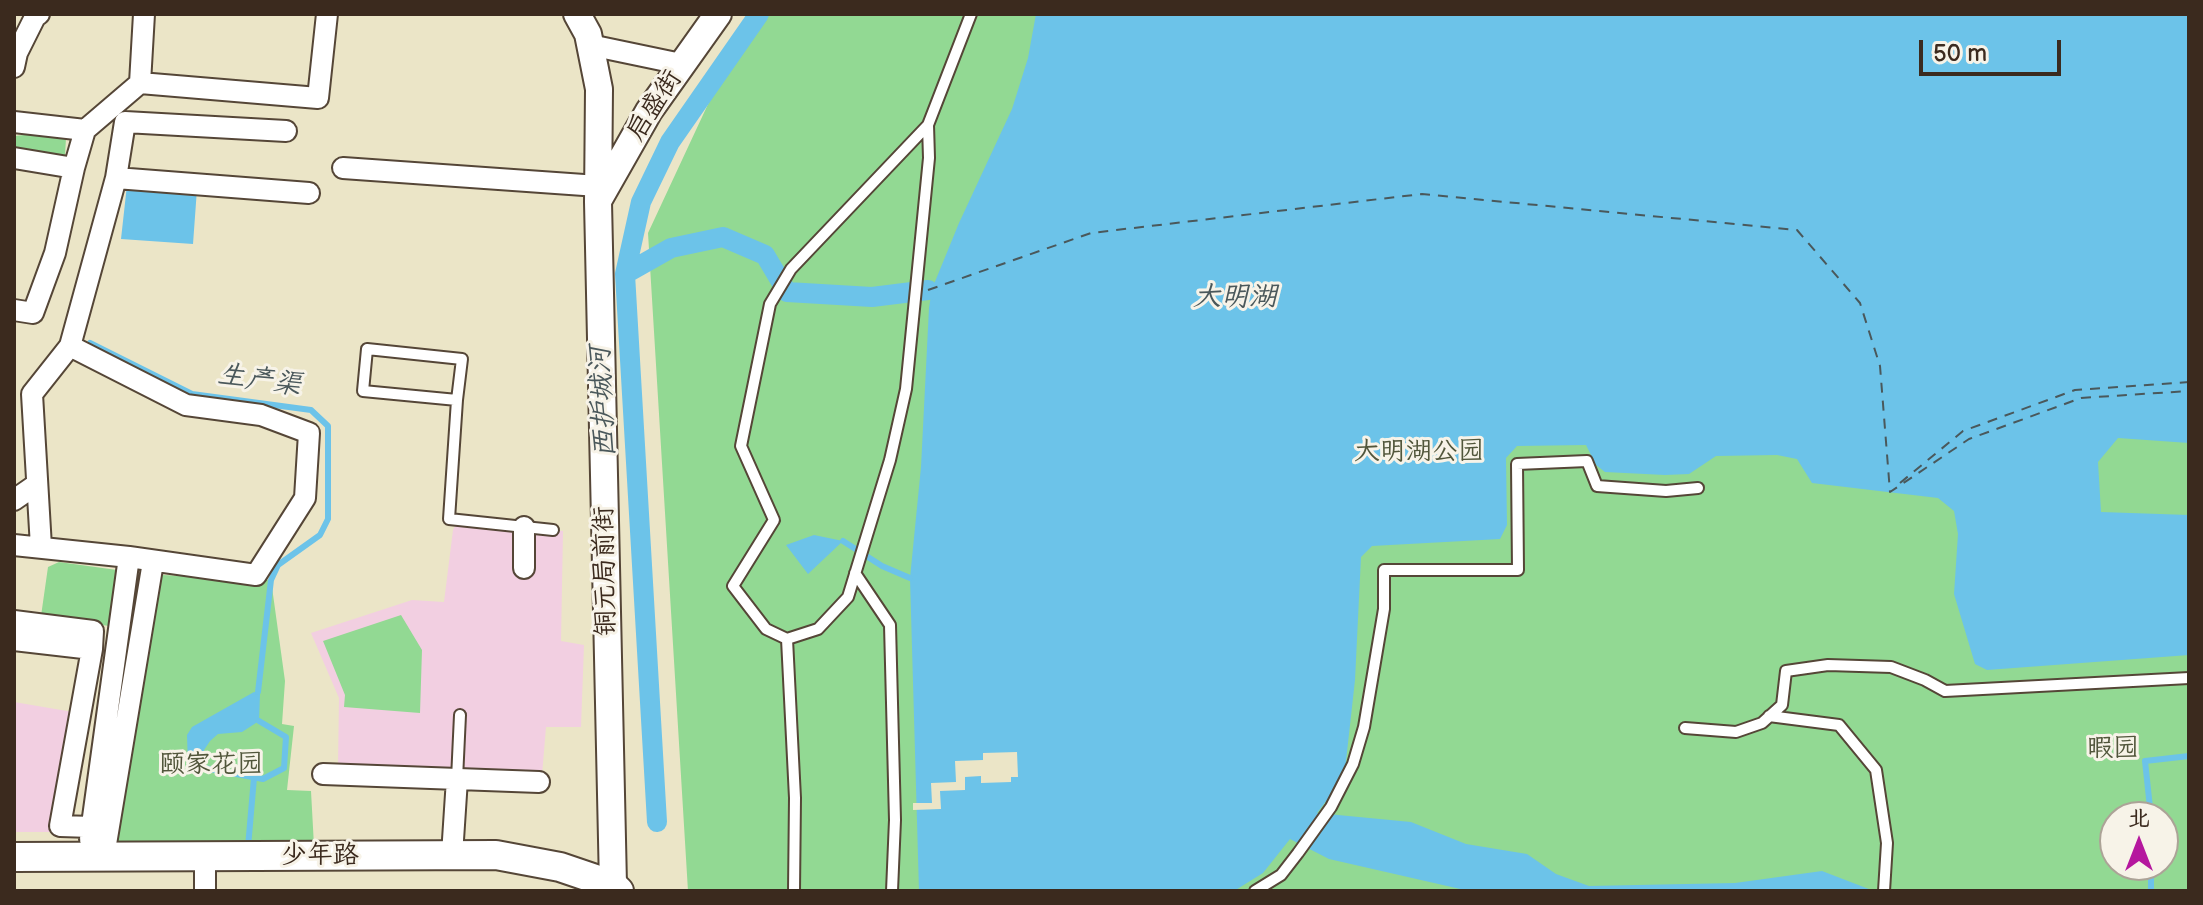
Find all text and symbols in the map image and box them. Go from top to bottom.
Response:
scale bar [1923,24,2065,74]
text: 50 m [1933,39,1987,68]
street label: 启盛街 [621,65,689,147]
water label: 大明湖 [1193,281,1277,315]
water label: 西护城河 [584,345,624,459]
water label: 生产渠 [215,359,303,403]
park label: 大明湖公园 [1354,436,1484,468]
street label: 铜元局前街 [589,506,623,636]
park label: 暇园 [2087,733,2139,765]
park label: 颐家花园 [159,749,263,781]
north arrow [2099,801,2179,881]
text: 北 [2128,805,2150,832]
street label: 少年路 [281,840,359,872]

